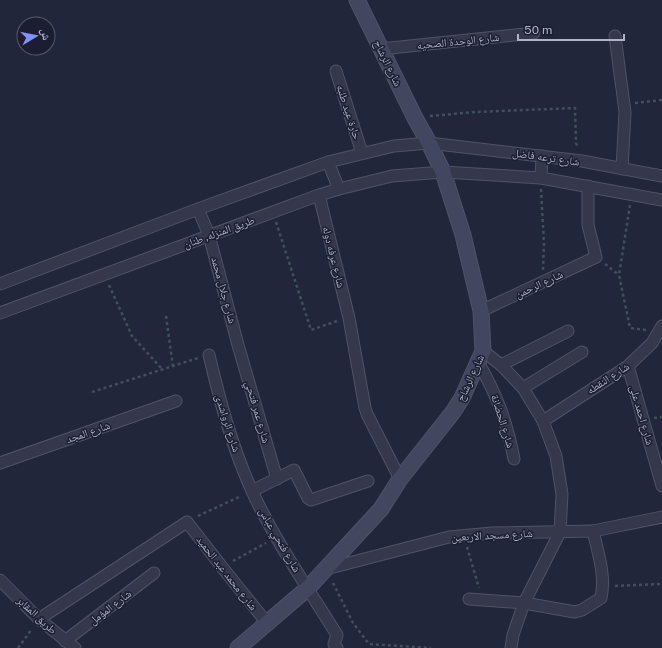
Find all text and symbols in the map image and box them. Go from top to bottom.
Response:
north arrow [16,16,56,56]
scale bar [518,16,624,42]
text: 50 m [524,23,552,37]
text: ش [37,27,53,42]
street label: شارع الوحدة الصحيه [416,31,500,52]
street label: شارع الرشاح [371,38,404,89]
street label: حارة عيد طلبه [334,83,363,141]
street label: شارع ترعه فاضل [512,146,580,169]
street label: طريق المنزله, طنان [182,214,256,251]
street label: شارع عرفه دوله [320,225,347,289]
street label: شارع جلال محمد [208,255,239,325]
street label: شارع الرحمن [513,268,565,301]
street label: شارع الرشاح [454,353,487,404]
street label: شارع النقطه [585,360,632,397]
street label: شارع عمر فتحي [241,379,273,445]
street label: شارع احمد على [627,384,656,446]
street label: شارع الرواشدى [212,393,243,454]
street label: شارع الحضانة [488,393,517,449]
street label: شارع المجد [64,419,112,446]
street label: شارع فتحي عباس [254,506,303,576]
street label: شارع مسجد الاربعين [451,527,533,544]
street label: شارع محمد عبد الحميد [193,533,260,613]
street label: شارع المؤمل [87,587,134,628]
street label: طريق المقابر [13,593,59,637]

